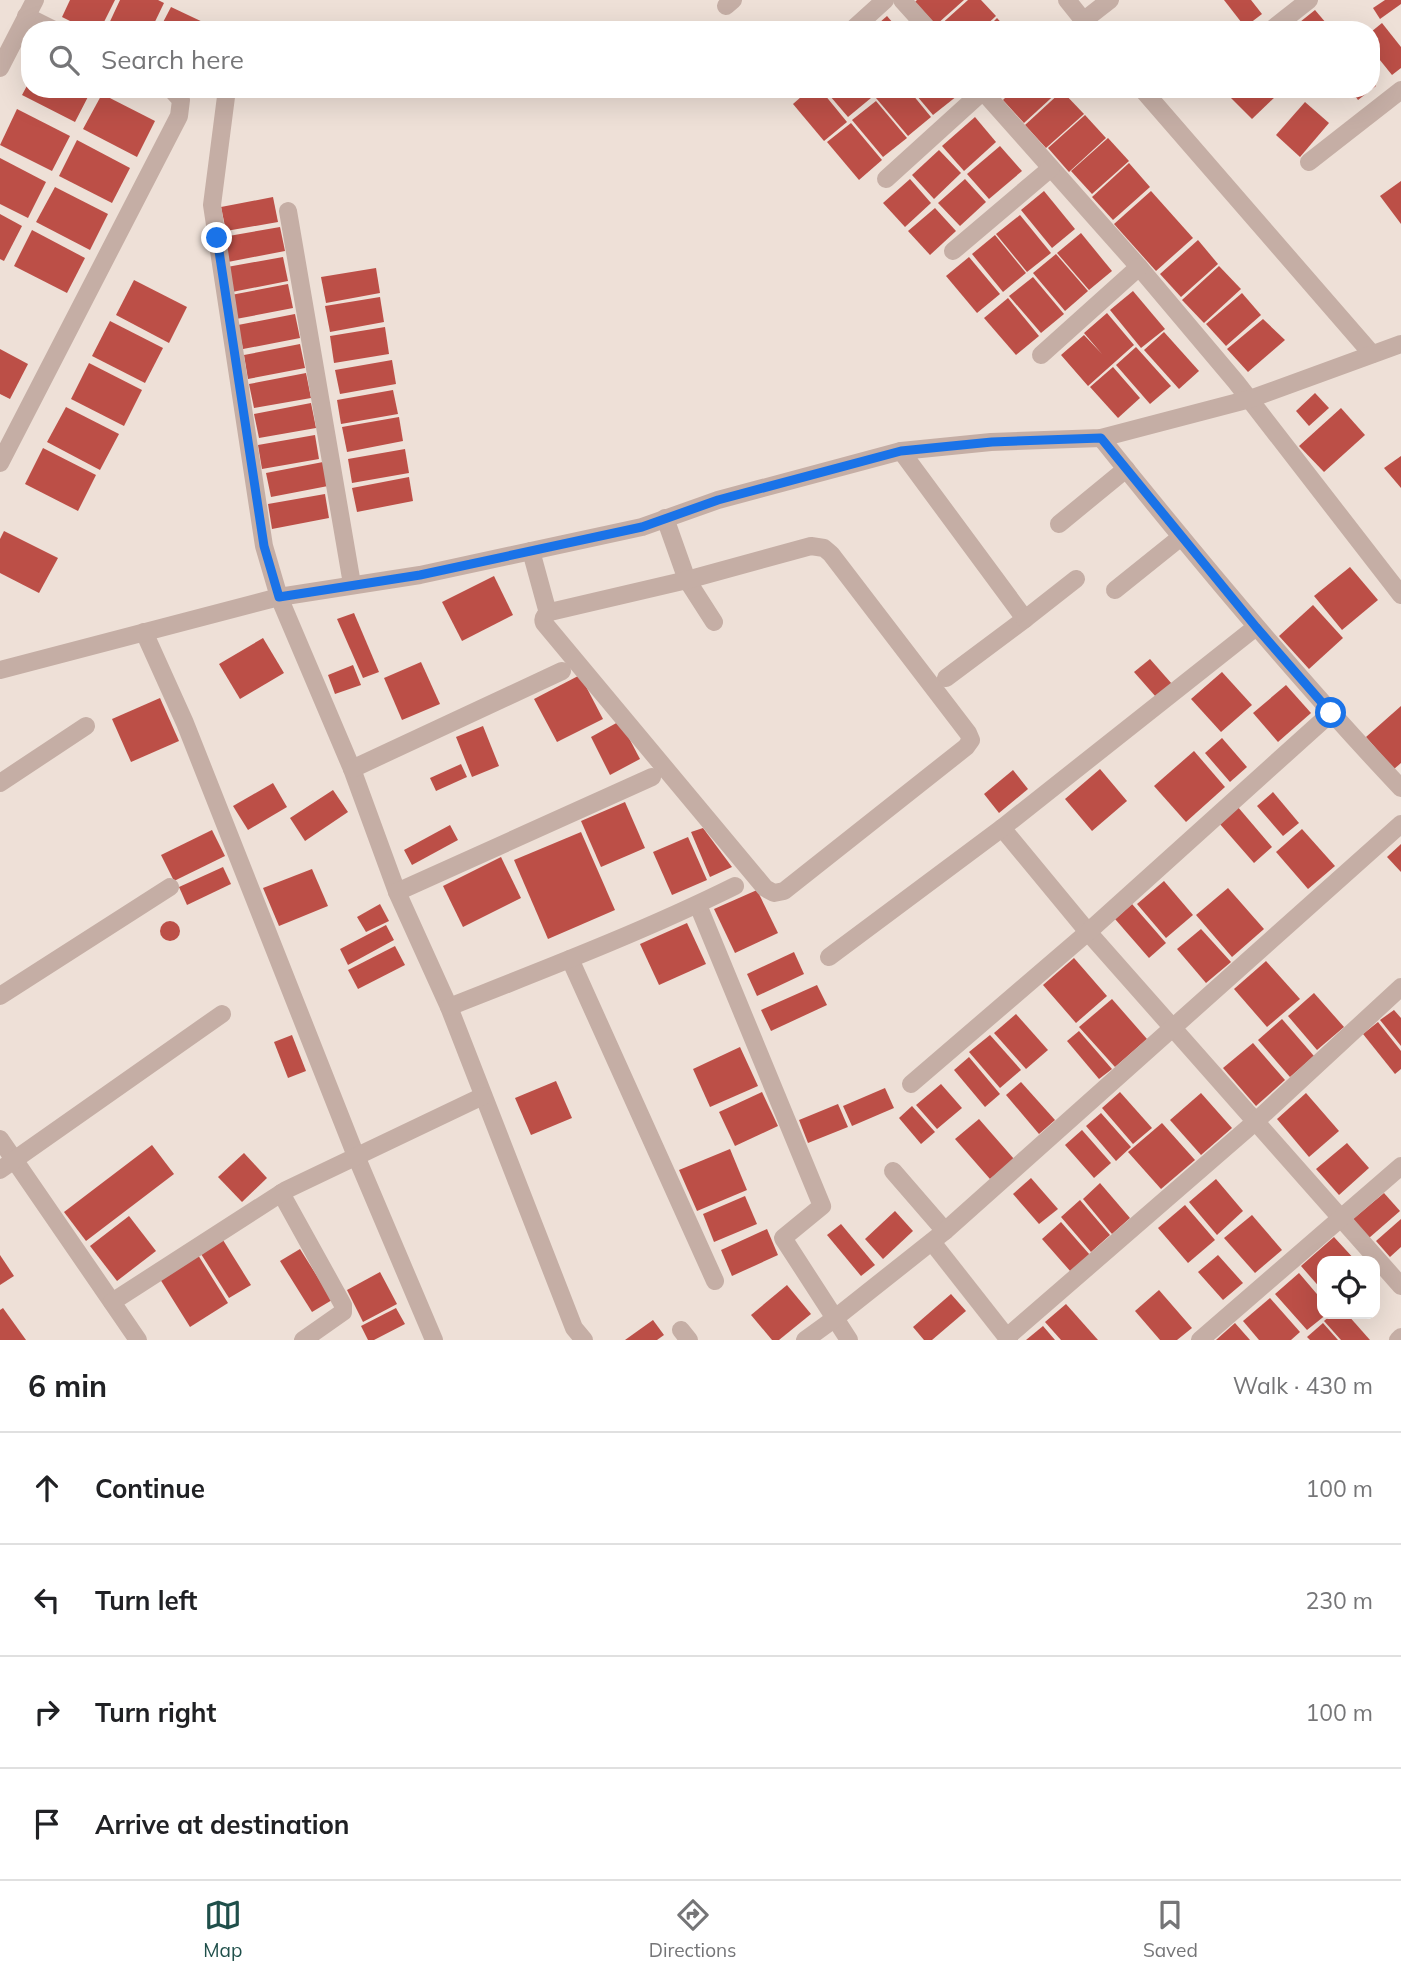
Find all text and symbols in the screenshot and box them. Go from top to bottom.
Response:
search box [21,21,1380,98]
icon: search [45,41,83,79]
text: Search here [101,43,244,76]
route end [201,222,232,253]
route start [1315,697,1346,728]
map controls [1317,1256,1380,1319]
button: locate [1317,1256,1380,1319]
text: 6 min [28,1367,107,1405]
text: Walk · 430 m [1233,1371,1373,1400]
icon: ahead [28,1469,66,1507]
text: Continue [95,1472,205,1505]
text: 100 m [1305,1474,1373,1503]
icon: left [28,1581,66,1619]
text: Turn left [95,1584,197,1617]
text: 230 m [1305,1586,1373,1615]
icon: right [28,1693,66,1731]
text: Turn right [95,1696,216,1729]
text: 100 m [1305,1698,1373,1727]
icon: arrive [28,1805,66,1843]
text: Arrive at destination [95,1808,350,1841]
tab: Map [203,1896,242,1962]
tab: Directions [649,1896,737,1962]
tab: Saved [1143,1896,1198,1962]

